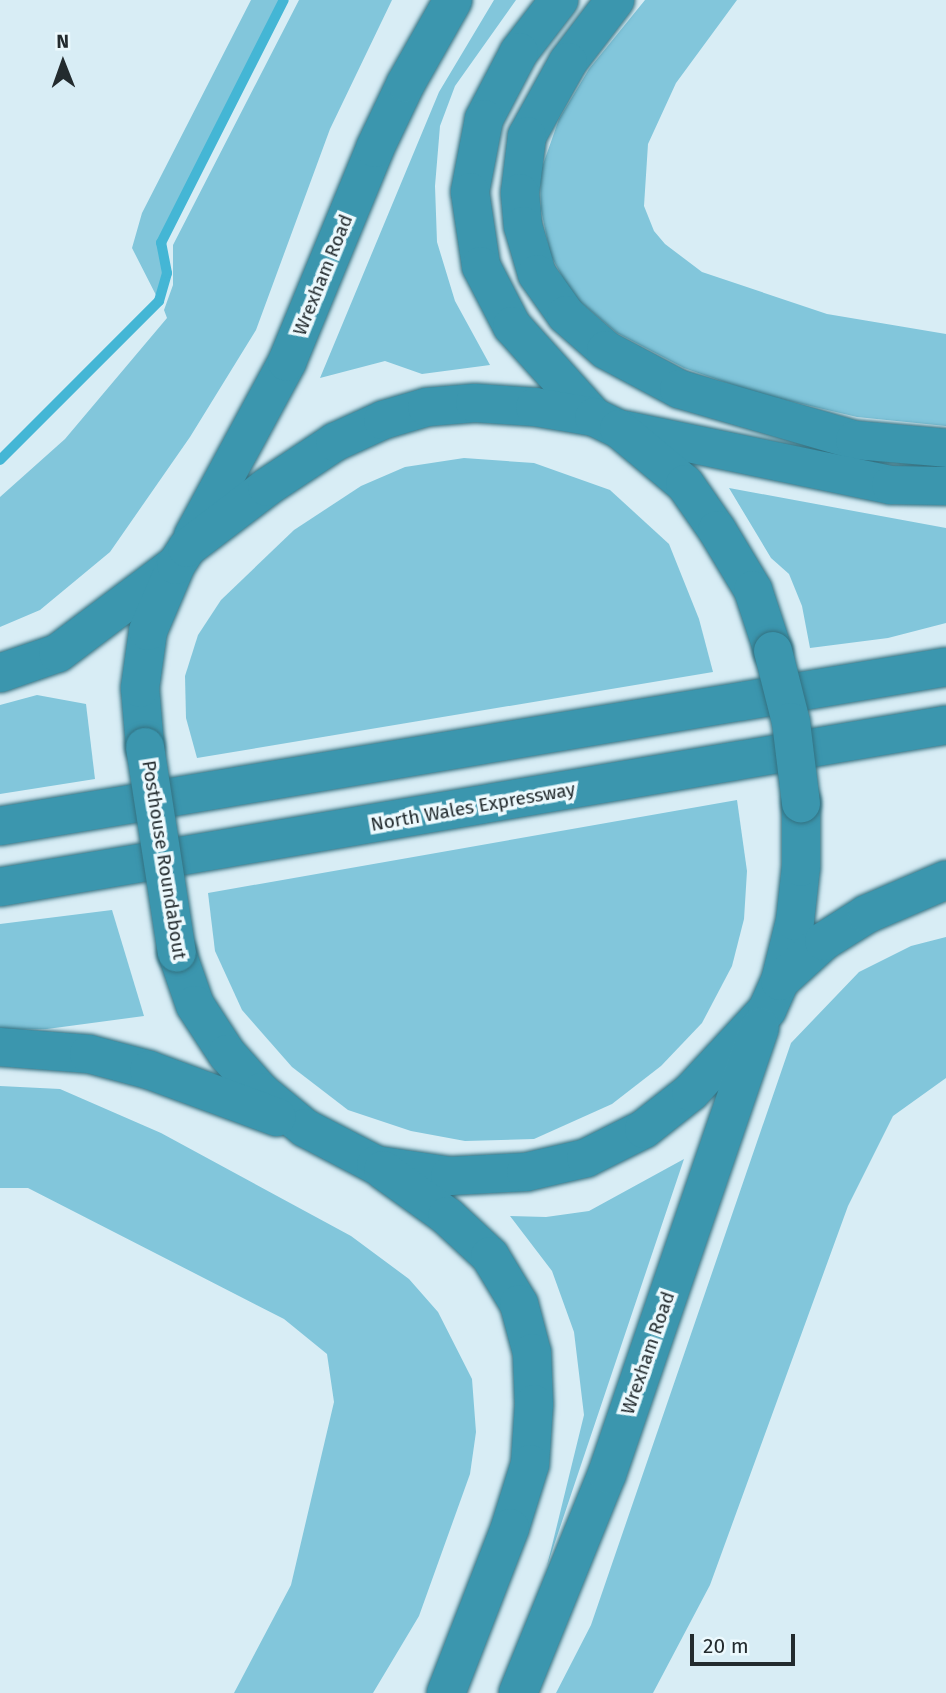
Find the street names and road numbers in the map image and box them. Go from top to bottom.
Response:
street label: Wrexham Road [288,211,358,339]
street label: Posthouse Roundabout [137,759,191,961]
street label: North Wales Expressway [369,778,577,836]
street label: Wrexham Road [616,1289,680,1417]

